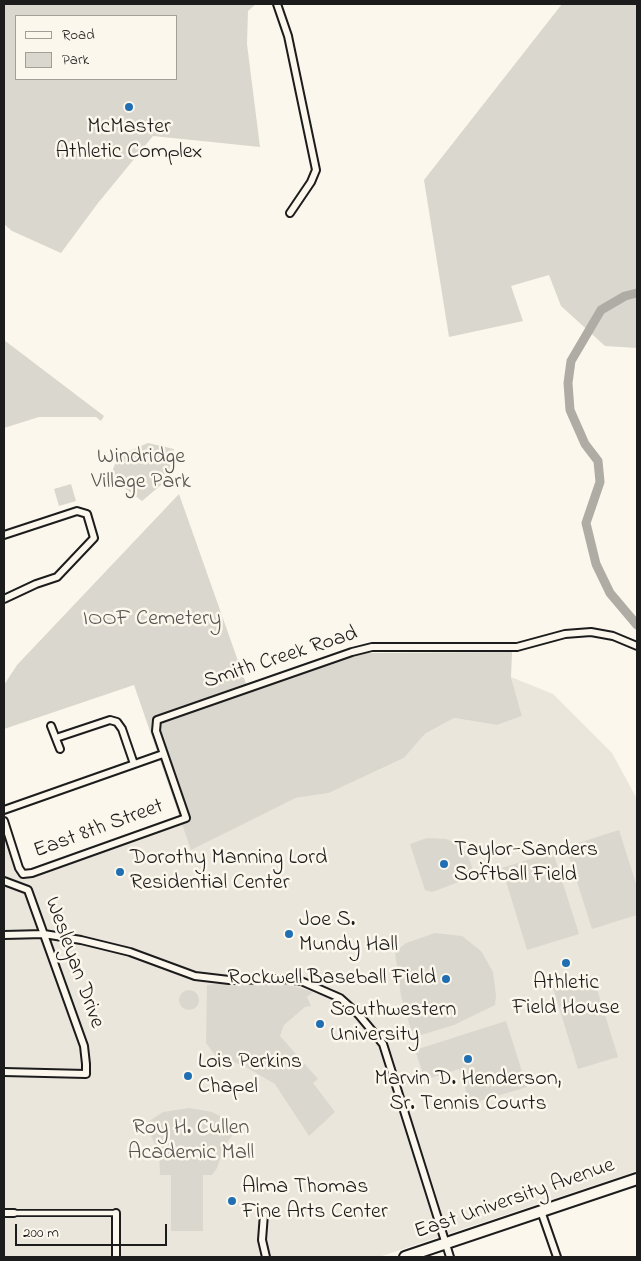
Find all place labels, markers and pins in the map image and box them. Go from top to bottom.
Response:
marker: McMaster Athletic Complex [123,101,135,113]
place label: McMaster Athletic Complex [56,115,202,166]
place label: Taylor-Sanders Softball Field [454,838,598,889]
place label: Dorothy Manning Lord Residential Center [130,846,327,898]
marker: Taylor-Sanders Softball Field [438,858,450,870]
marker: Dorothy Manning Lord Residential Center [114,866,126,878]
place label: Joe S. Mundy Hall [299,908,398,959]
marker: Joe S. Mundy Hall [283,928,295,940]
marker: Athletic Field House [560,957,572,969]
place label: Rockwell Baseball Field [228,966,436,992]
place label: Athletic Field House [512,971,620,1022]
marker: Rockwell Baseball Field [440,973,452,985]
place label: Southwestern University [330,998,456,1050]
marker: Southwestern University [314,1018,326,1030]
place label: Lois Perkins Chapel [198,1050,302,1102]
marker: Marvin D. Henderson, Sr. Tennis Courts [462,1053,474,1065]
place label: Marvin D. Henderson, Sr. Tennis Courts [375,1067,561,1118]
marker: Lois Perkins Chapel [182,1070,194,1082]
place label: Alma Thomas Fine Arts Center [242,1175,388,1226]
marker: Alma Thomas Fine Arts Center [226,1195,238,1207]

